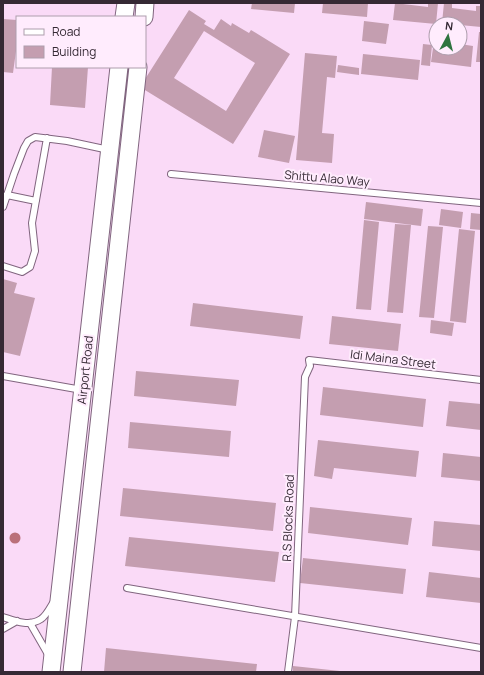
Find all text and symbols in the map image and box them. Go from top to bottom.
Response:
legend [16,16,146,68]
north arrow [428,16,468,56]
text: N [444,18,454,34]
text: Road [52,23,80,40]
text: Building [52,43,96,60]
street label: Shittu Alao Way [284,166,371,190]
street label: Airport Road [73,335,97,405]
street label: Idi Maina Street [349,345,437,373]
street label: R.S Blocks Road [278,474,298,562]

